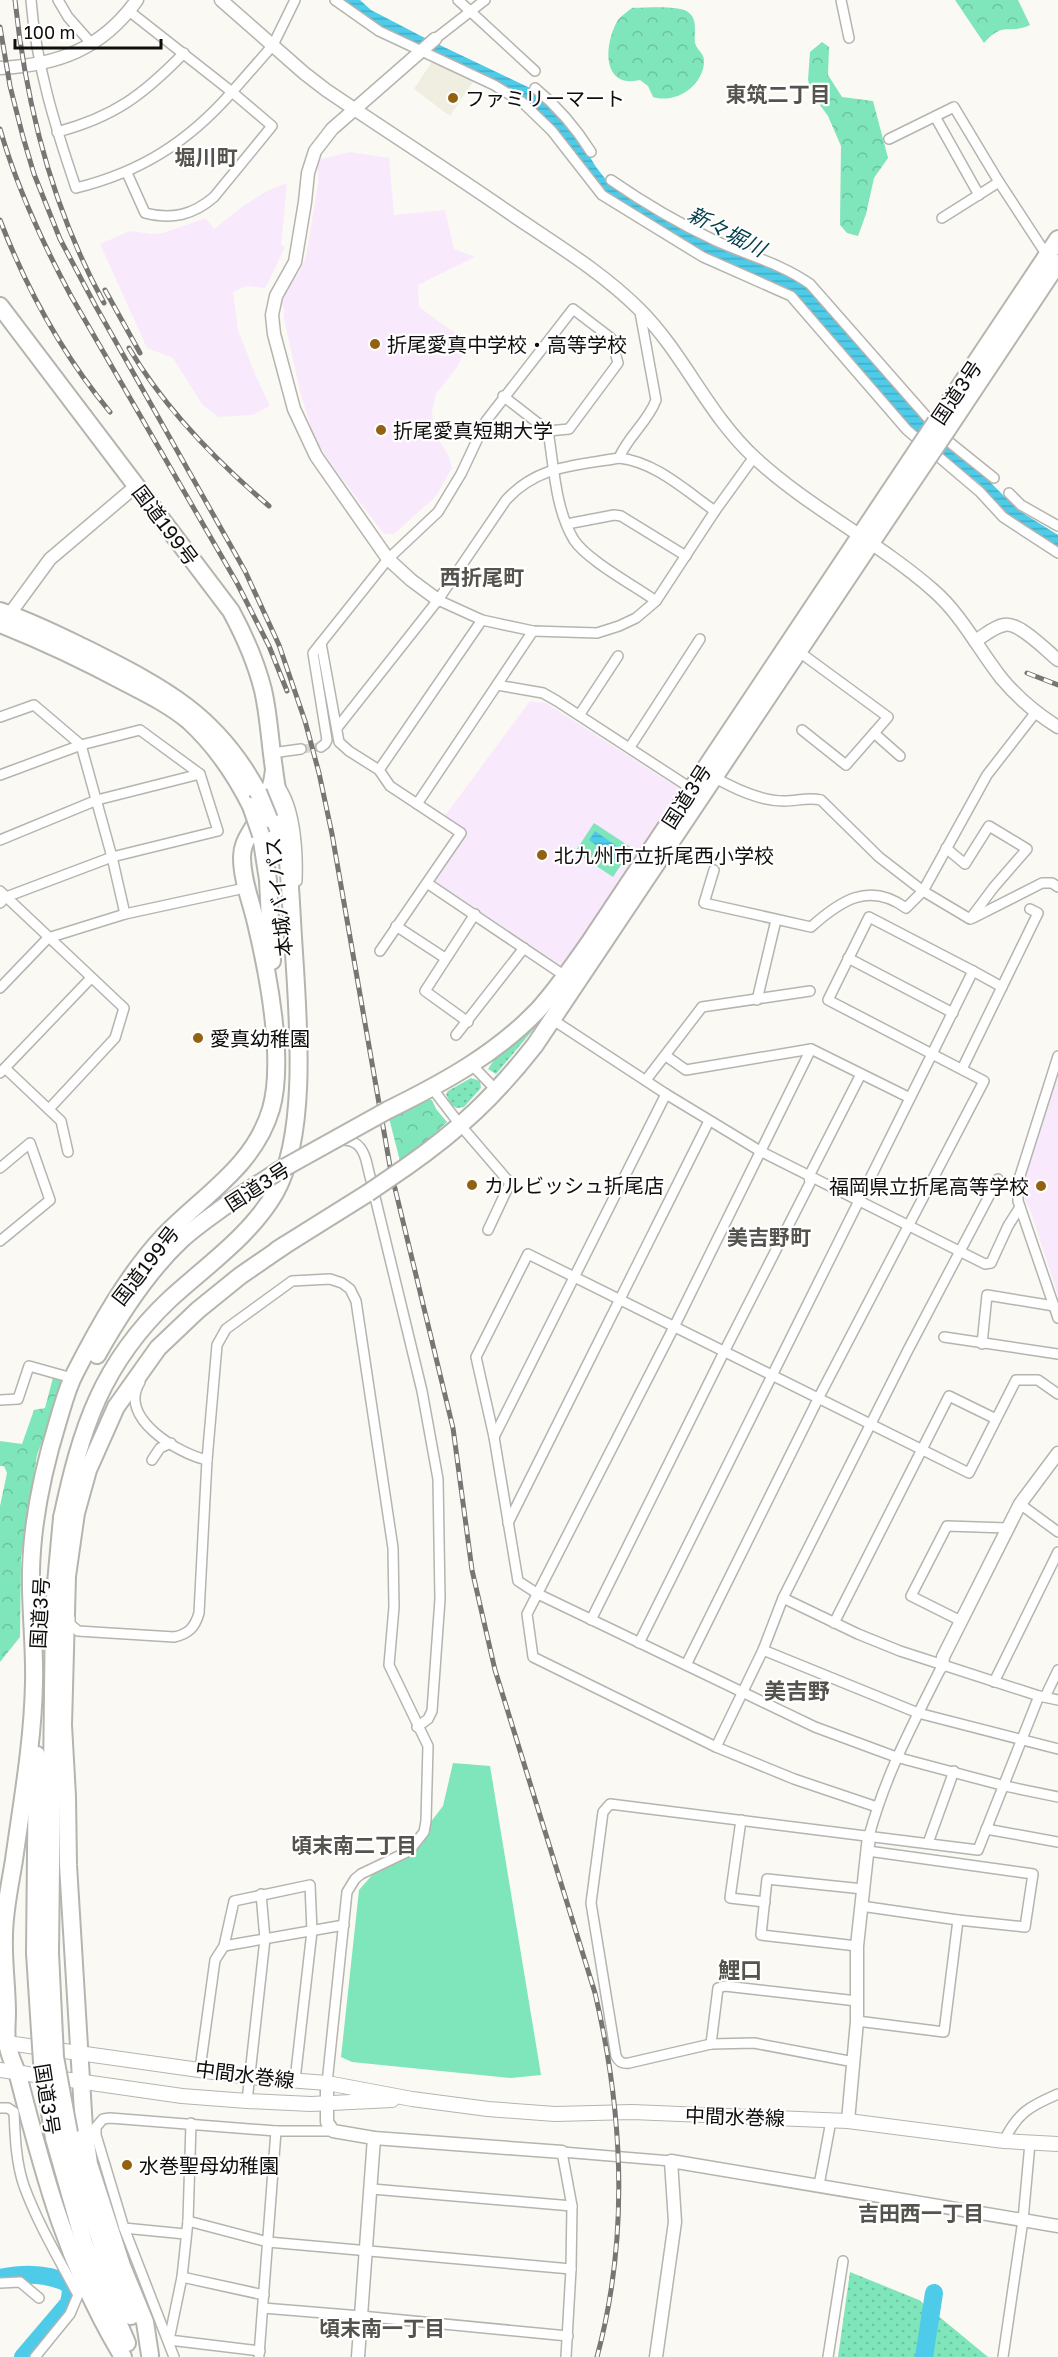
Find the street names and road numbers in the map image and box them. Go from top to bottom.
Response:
street label: 国道3号 [926,356,986,428]
street label: 国道199号 [128,480,204,570]
street label: 国道3号 [656,759,716,833]
street label: 本城バイパス [260,836,296,958]
street label: 国道3号 [220,1156,294,1216]
street label: 国道199号 [107,1221,183,1309]
street label: 国道3号 [25,1577,53,1649]
street label: 中間水巻線 [194,2056,296,2092]
street label: 国道3号 [31,2062,65,2136]
street label: 中間水巻線 [685,2102,785,2130]

